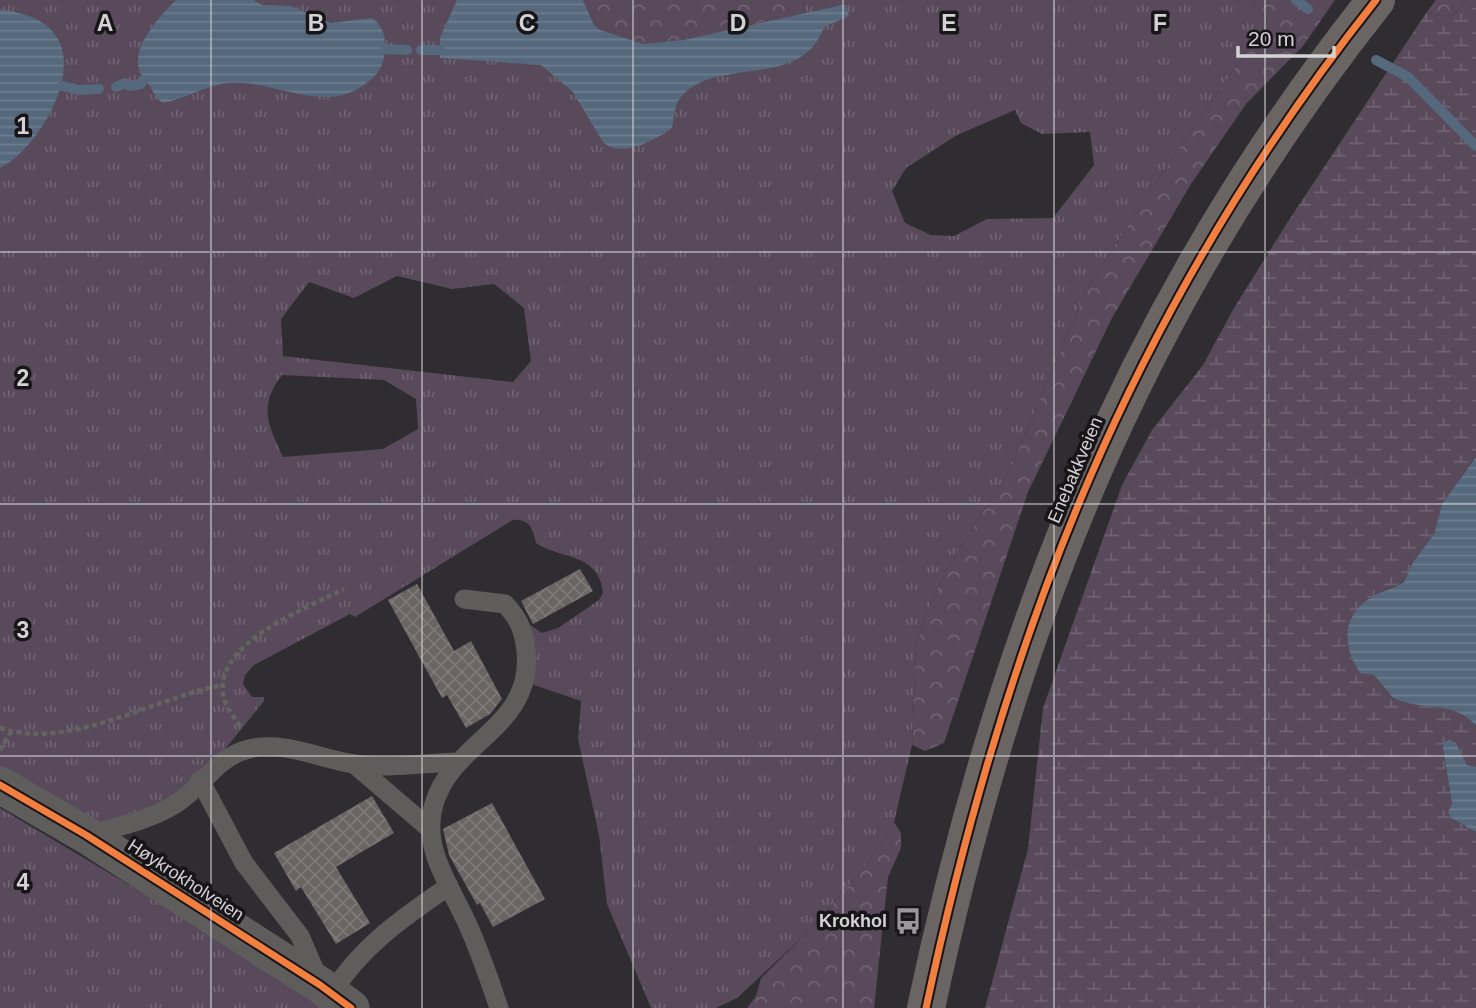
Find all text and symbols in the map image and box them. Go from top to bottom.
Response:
text: A [97,10,113,36]
text: B [308,10,324,36]
text: C [519,10,535,36]
text: D [730,10,746,36]
text: E [941,10,957,36]
text: F [1153,10,1167,36]
scale bar [1238,14,1334,58]
text: 20 m [1248,27,1295,50]
text: 1 [17,113,30,139]
text: 2 [17,365,29,391]
street label: Enebakkveien [1044,414,1106,526]
text: 3 [17,617,29,643]
street label: Høykrokholveien [124,835,248,925]
text: 4 [17,869,30,895]
bus stop icon: Krokhol [893,906,923,936]
place label: Krokhol [819,911,887,931]

